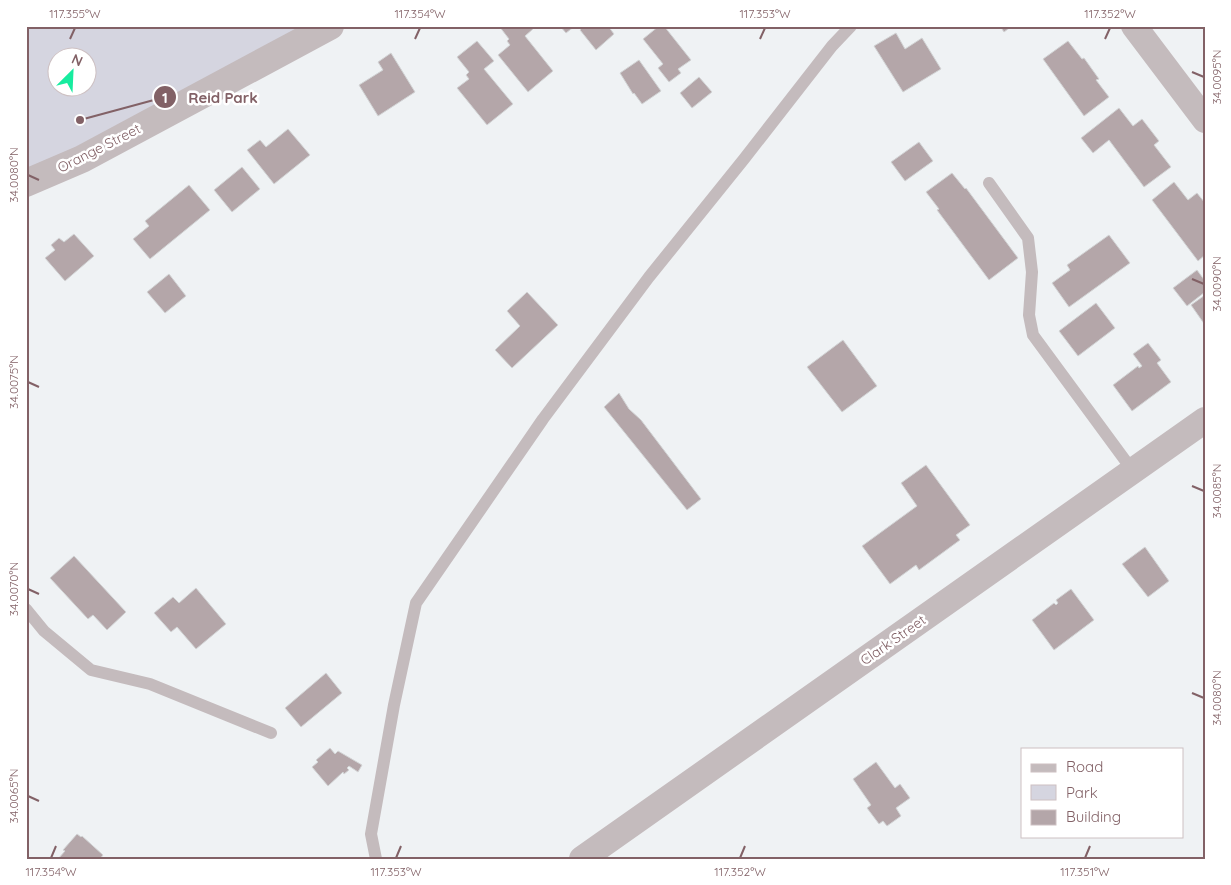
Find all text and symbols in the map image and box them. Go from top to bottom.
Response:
text: 117.355°W [49,6,101,21]
text: 117.354°W [394,6,446,21]
text: 117.353°W [739,6,791,21]
text: 117.352°W [1084,6,1136,21]
north arrow [48,48,98,98]
text: 34.0095°N [1209,49,1224,105]
text: N [69,50,86,70]
callout: Reid Park [153,82,268,112]
text: 1 [162,88,168,107]
text: Reid Park [188,88,258,107]
street label: Orange Street [54,119,144,177]
text: 34.0080°N [6,147,21,203]
text: 34.0090°N [1209,256,1224,312]
text: 34.0075°N [6,355,21,409]
text: 34.0085°N [1209,464,1224,518]
text: 34.0070°N [6,562,21,616]
street label: Clark Street [857,611,929,669]
text: 34.0080°N [1209,670,1224,726]
legend [1021,748,1184,838]
text: Road [1066,757,1103,776]
text: 34.0065°N [6,769,21,823]
text: Park [1066,783,1098,802]
text: Building [1066,807,1121,826]
text: 117.354°W [25,864,77,879]
text: 117.353°W [370,864,422,879]
text: 117.352°W [714,864,766,879]
text: 117.351°W [1060,864,1110,879]

